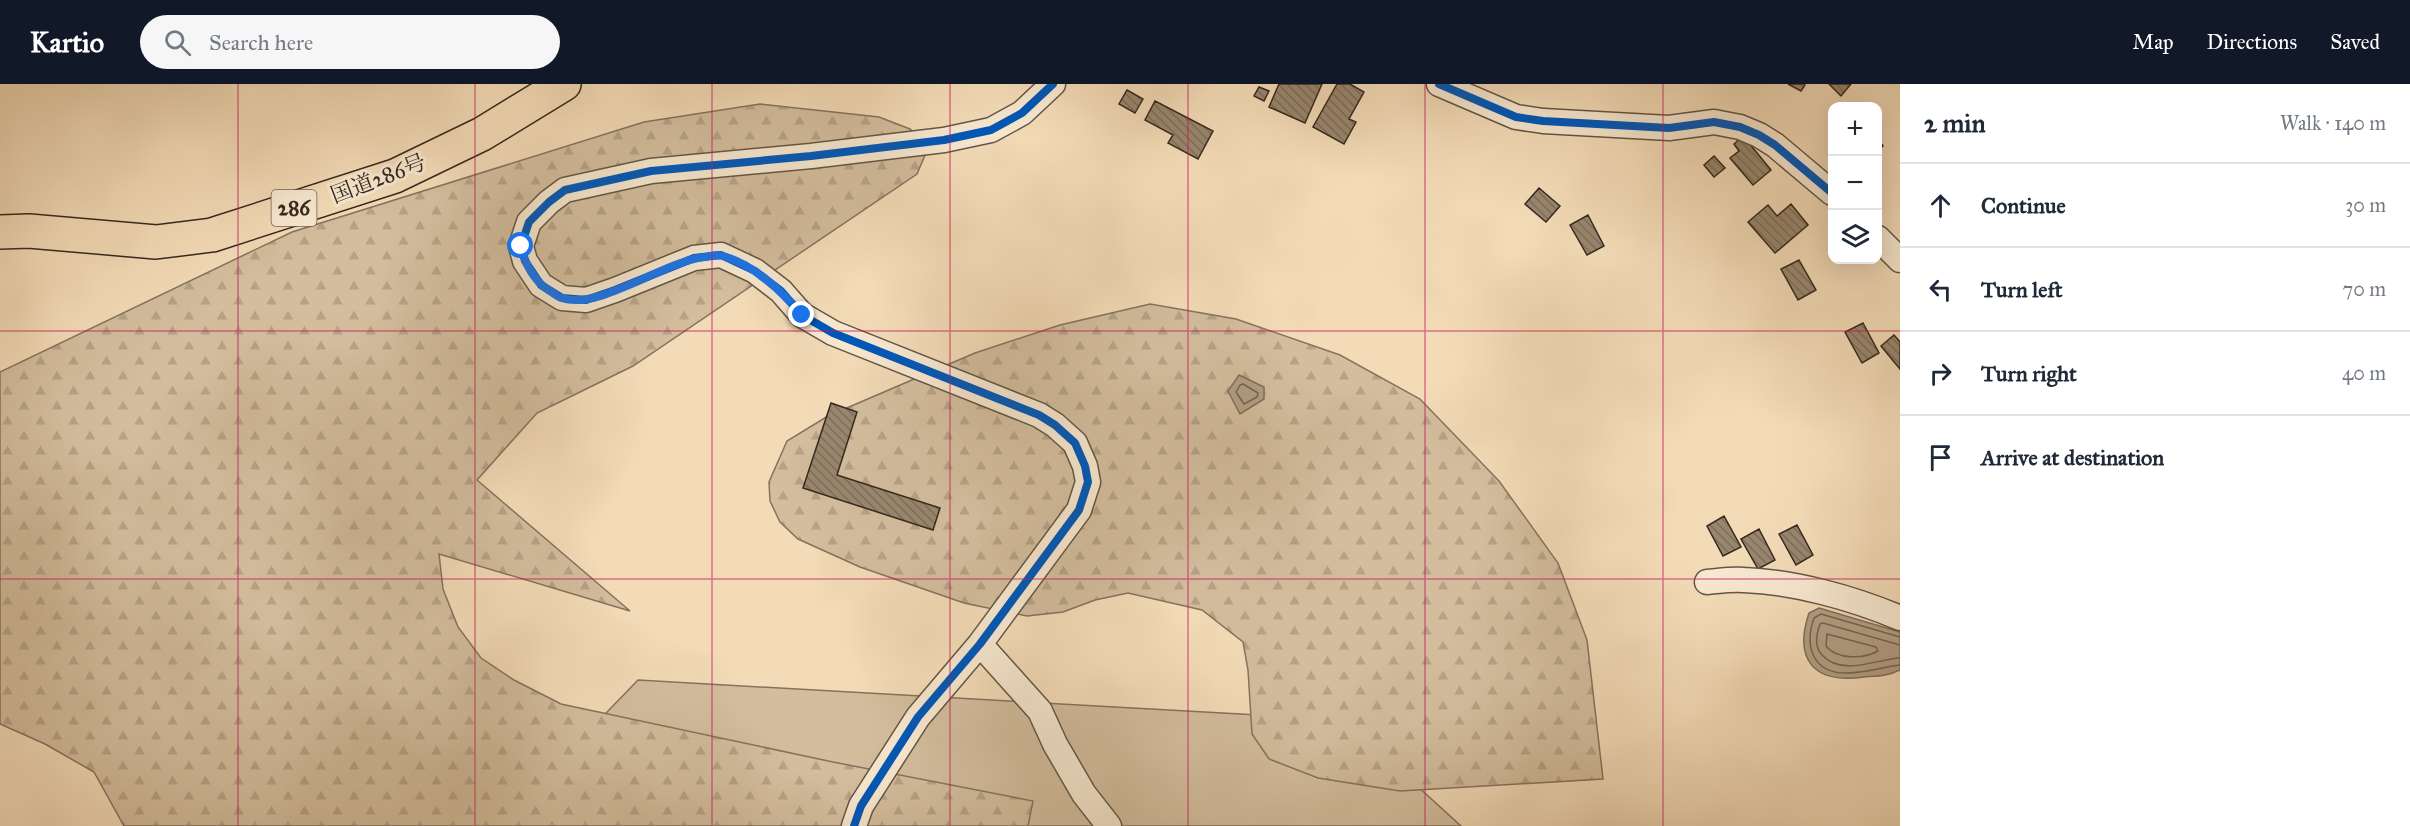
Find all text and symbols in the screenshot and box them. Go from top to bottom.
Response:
search box [140,15,560,69]
text: Kartio [30,25,104,60]
icon: search [161,26,194,59]
text: Search here [209,29,313,56]
text: Map [2133,29,2174,55]
text: Directions [2207,29,2297,55]
text: Saved [2330,29,2380,55]
map controls [1828,102,1882,264]
button: + [1828,102,1882,156]
text: 2 min [1924,107,1985,139]
text: Walk · 140 m [2280,111,2386,135]
street label: 国道286号 [327,148,430,209]
button: − [1828,156,1882,210]
icon: ahead [1924,189,1957,222]
road number: 286 [272,190,316,226]
text: Continue [1981,192,2066,219]
text: 30 m [2345,193,2386,217]
button: layers [1828,210,1882,264]
route start [507,232,533,258]
icon: left [1924,273,1957,306]
text: Turn left [1981,276,2063,303]
text: 70 m [2343,277,2386,301]
route end [788,301,814,327]
icon: right [1924,357,1957,390]
text: Turn right [1981,360,2077,387]
text: 40 m [2342,361,2386,385]
icon: arrive [1924,441,1957,474]
text: Arrive at destination [1981,444,2164,471]

